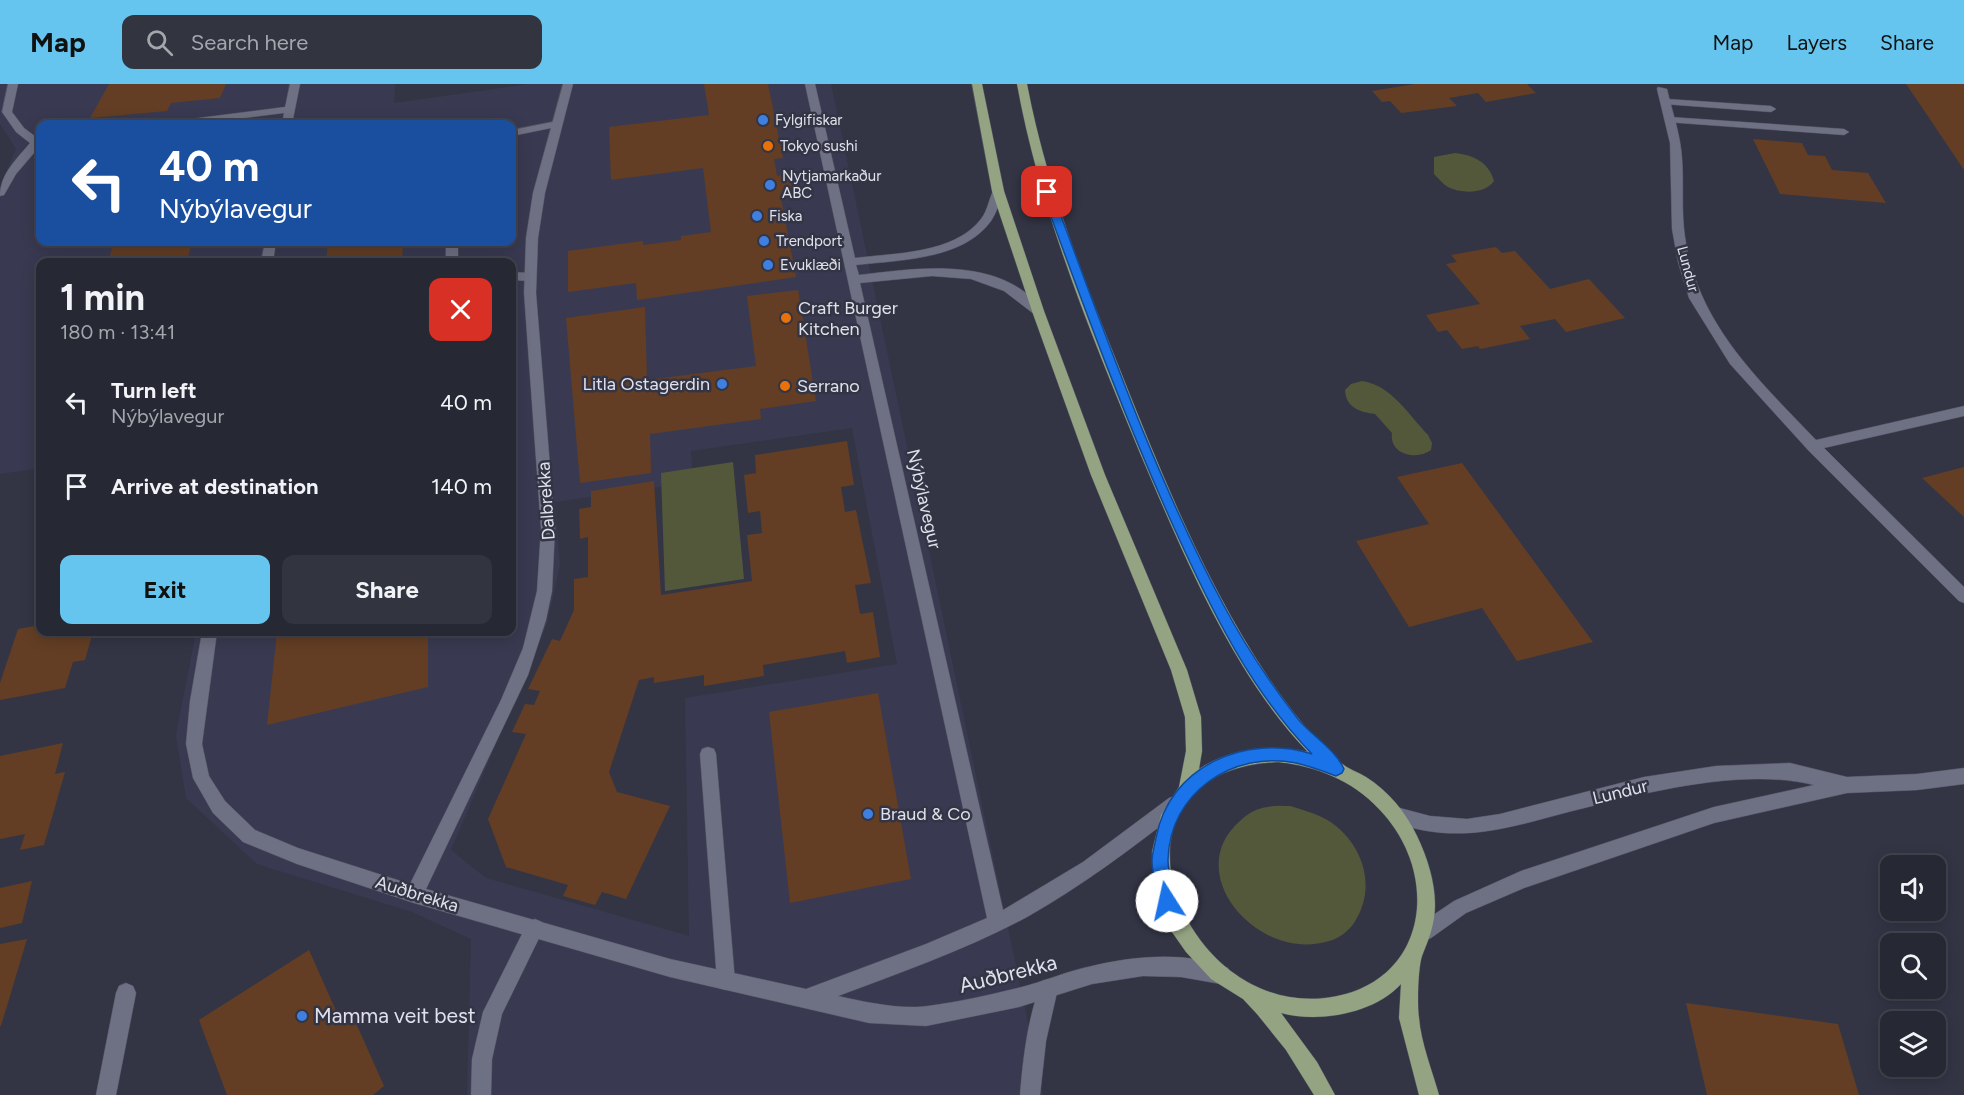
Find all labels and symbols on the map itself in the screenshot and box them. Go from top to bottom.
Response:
place label: Fylgifiskar [775,111,842,129]
marker: Fylgifiskar [756,113,770,127]
place label: Tokyo sushi [780,137,858,155]
marker: Tokyo sushi [761,139,775,153]
pin [1021,166,1072,217]
place label: Nytjamarkaður ABC [782,167,881,202]
marker: Nytjamarkaður ABC [763,178,777,192]
place label: Fiska [769,207,802,225]
marker: Fiska [750,209,764,223]
place label: Trendport [776,232,843,250]
marker: Trendport [757,234,771,248]
street label: Lundur [1673,244,1703,294]
place label: Evuklæði [780,256,841,274]
marker: Evuklæði [761,258,775,272]
place label: Craft Burger Kitchen [798,297,898,340]
marker: Craft Burger Kitchen [779,311,793,325]
place label: Litla Ostagerdin [583,373,710,395]
place label: Serrano [797,375,860,397]
marker: Litla Ostagerdin [715,377,729,391]
marker: Serrano [778,379,792,393]
street label: Nýbýlavegur [902,447,946,551]
street label: Dalbrekka [532,461,560,541]
street label: Lundur [1590,775,1650,809]
place label: Braud & Co [880,803,971,825]
marker: Braud & Co [861,807,875,821]
position arrow [1135,869,1199,933]
street label: Auðbrekka [373,871,461,917]
street label: Auðbrekka [956,949,1059,998]
place label: Mamma veit best [314,1003,476,1028]
marker: Mamma veit best [295,1009,309,1023]

